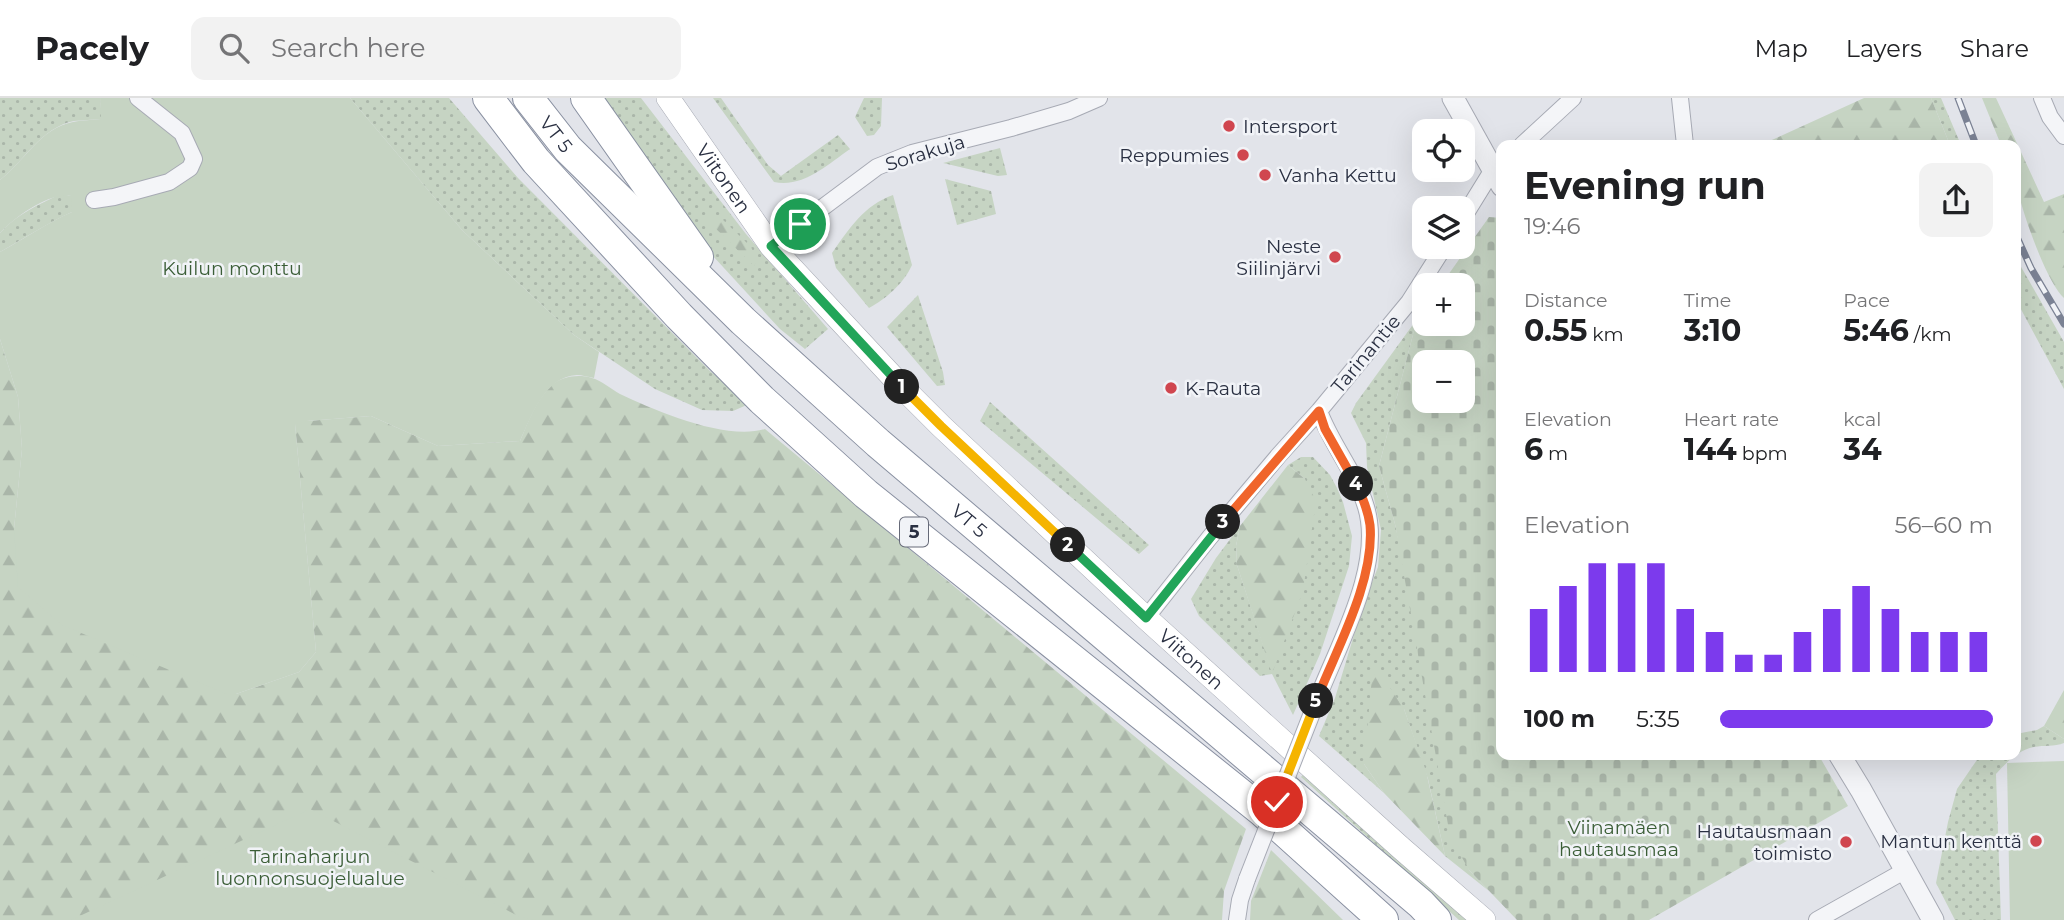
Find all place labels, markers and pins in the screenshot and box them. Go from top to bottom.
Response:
place label: Intersport [1243,115,1338,138]
marker: Intersport [1221,118,1237,134]
place label: Reppumies [1119,144,1229,167]
marker: Reppumies [1235,147,1251,163]
place label: Vanha Kettu [1279,164,1397,187]
marker: Vanha Kettu [1257,167,1273,183]
pin [770,194,830,254]
place label: Neste Siilinjärvi [1236,235,1321,280]
marker: Neste Siilinjärvi [1327,249,1343,265]
pin: 1 [884,370,920,404]
place label: K-Rauta [1185,377,1261,400]
marker: K-Rauta [1163,380,1179,396]
pin: 4 [1338,466,1374,502]
pin: 3 [1206,504,1240,540]
pin: 2 [1050,528,1086,562]
pin: 5 [1298,684,1334,718]
pin [1247,772,1307,832]
place label: Hautausmaan toimisto [1697,820,1832,865]
place label: Mantun kenttä [1880,830,2022,853]
marker: Mantun kenttä [2028,833,2044,849]
marker: Hautausmaan toimisto [1838,834,1854,850]

